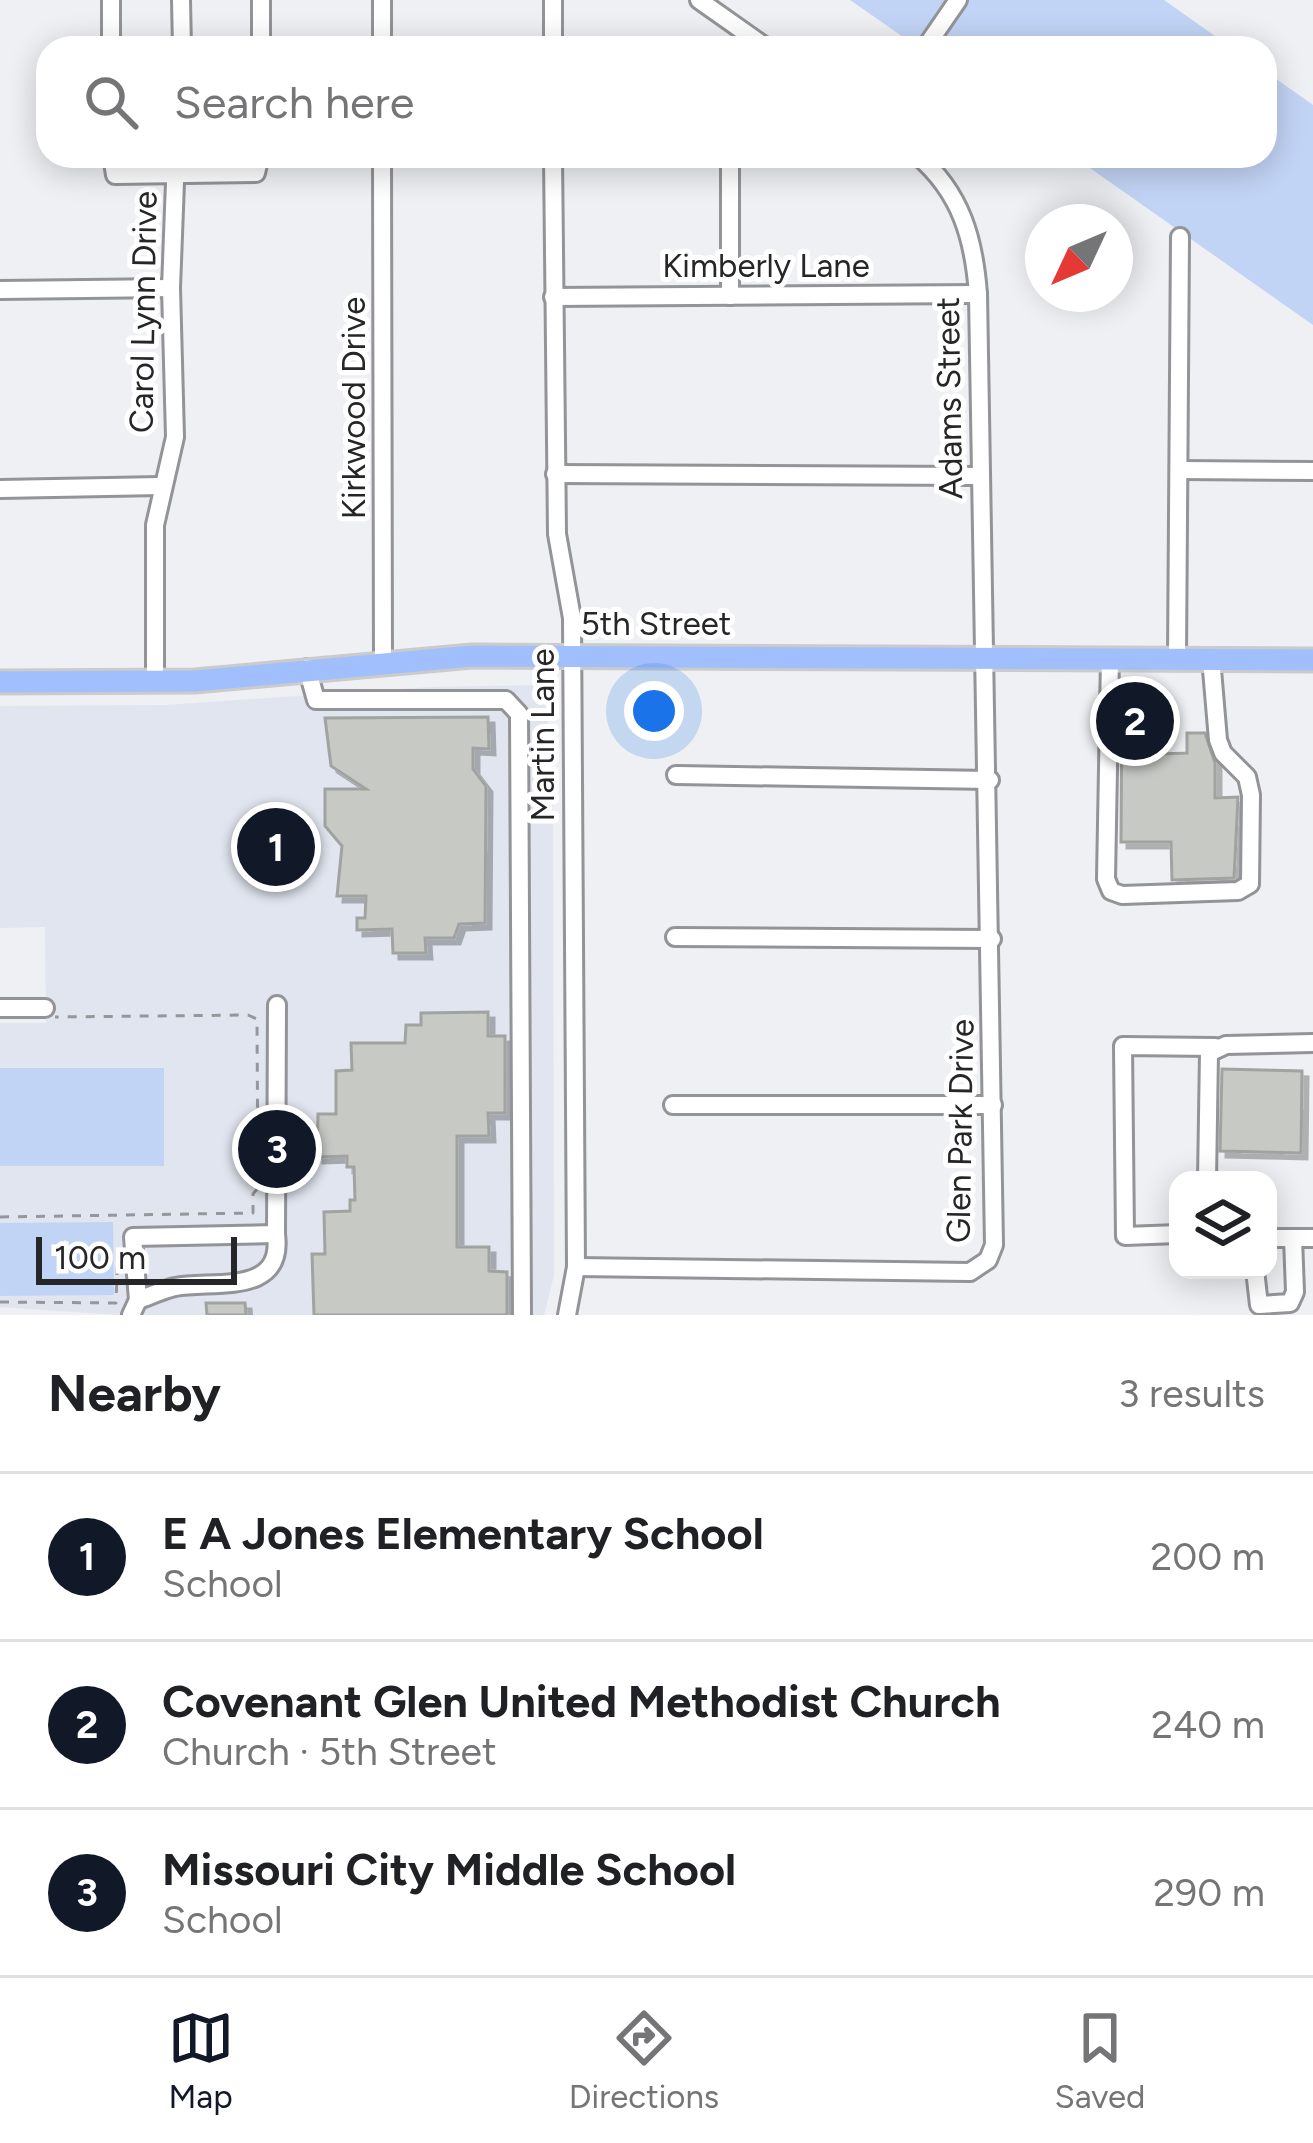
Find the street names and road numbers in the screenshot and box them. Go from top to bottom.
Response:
street label: Carol Lynn Drive [121,191,165,433]
street label: Kimberly Lane [662,246,870,285]
street label: Kirkwood Drive [334,297,373,519]
street label: Adams Street [928,297,970,499]
street label: 5th Street [581,604,731,643]
street label: Martin Lane [523,648,562,822]
street label: Glen Park Drive [939,1019,981,1243]

